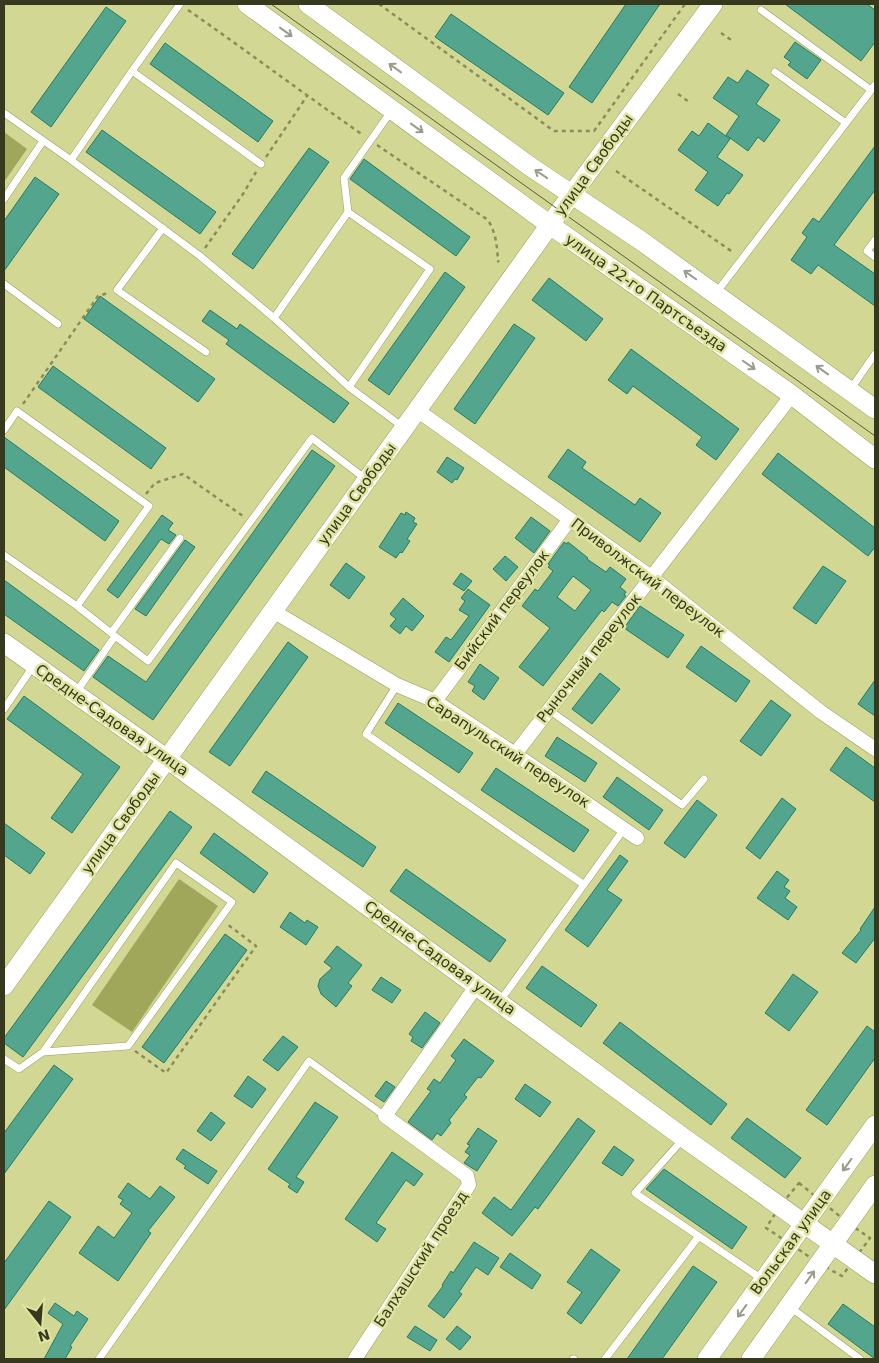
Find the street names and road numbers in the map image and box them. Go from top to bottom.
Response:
street label: улица Свободы [551,111,637,219]
street label: улица 22-го Партсъезда [562,230,730,356]
street label: улица Свободы [314,440,400,548]
street label: Приволжский переулок [568,514,728,642]
street label: Бийский переулок [451,546,553,674]
street label: Рыночный переулок [533,590,645,726]
street label: Средне-Садовая улица [32,660,192,780]
street label: Сарапульский переулок [423,692,593,812]
street label: улица Свободы [78,769,164,877]
street label: Средне-Садовая улица [361,897,519,1019]
street label: Вольская улица [747,1186,835,1298]
street label: Балхашский проезд [370,1188,472,1330]

